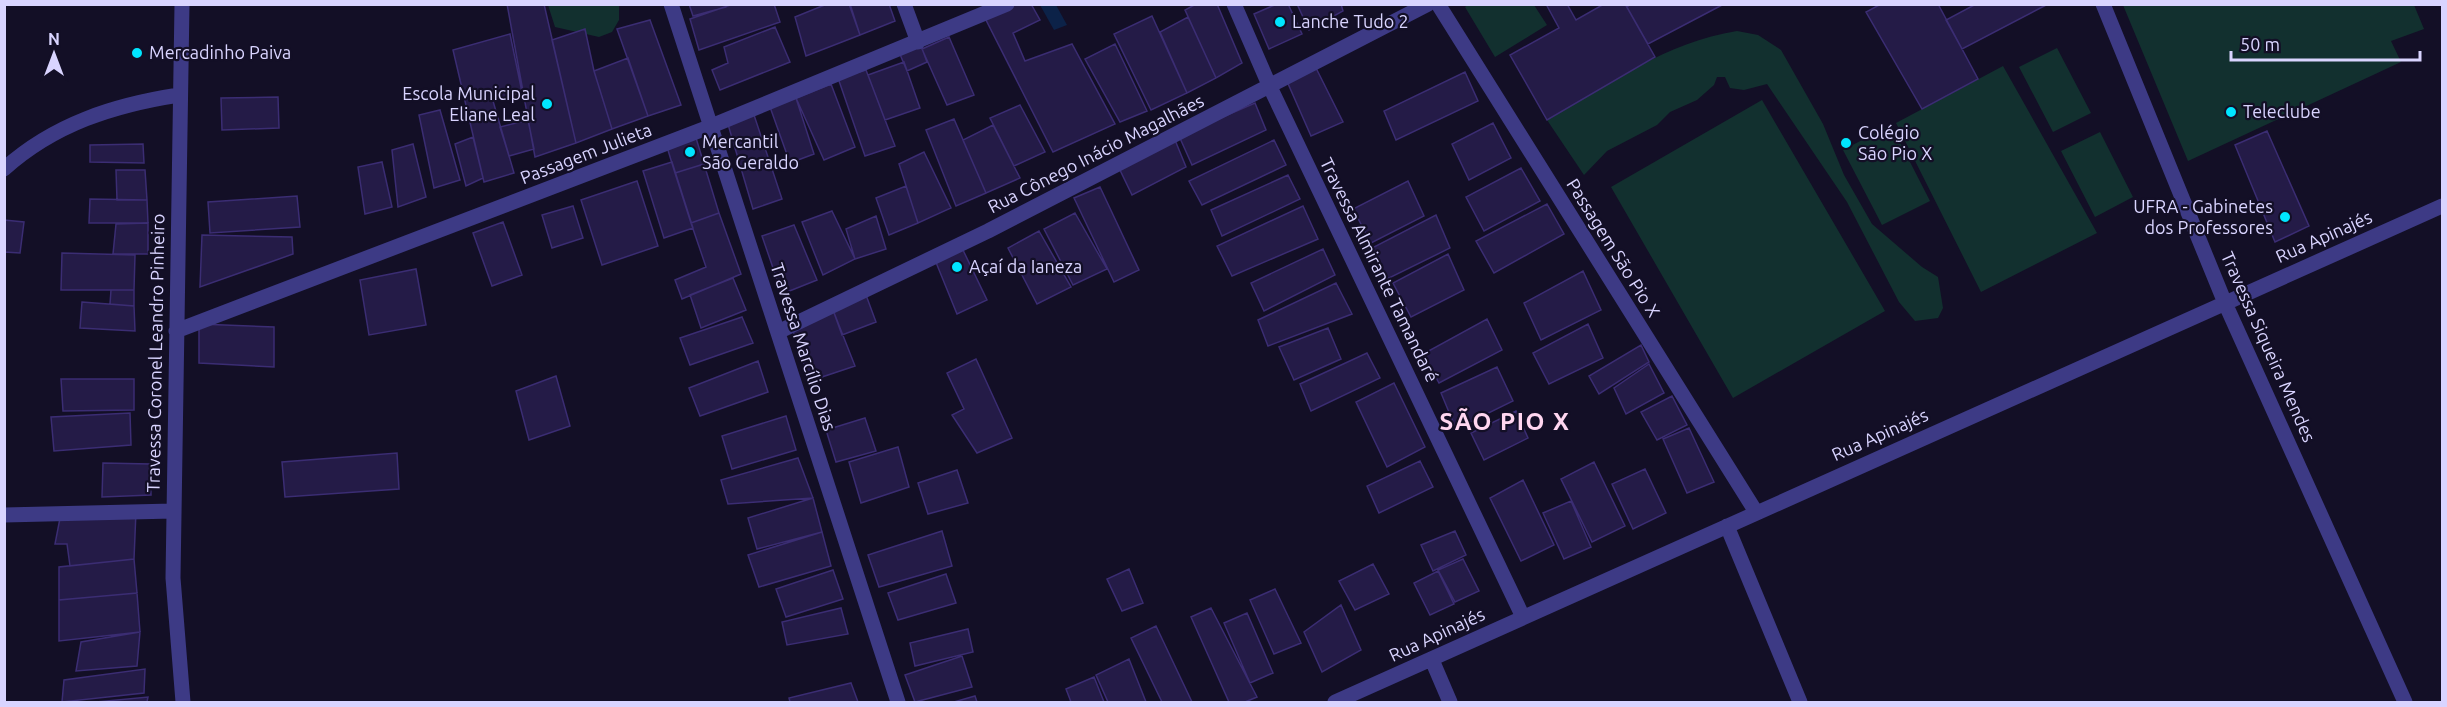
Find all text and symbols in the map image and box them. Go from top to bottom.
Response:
place label: Lanche Tudo 2 [1292,11,1409,31]
marker: Lanche Tudo 2 [1273,15,1287,29]
north arrow [24,24,84,84]
scale bar [2231,24,2420,62]
text: N [48,30,60,48]
text: 50 m [2240,34,2280,54]
place label: Mercadinho Paiva [149,42,291,62]
marker: Mercadinho Paiva [130,46,144,60]
place label: Escola Municipal Eliane Leal [402,83,535,124]
street label: Rua Cônego Inácio Magalhães [984,90,1207,216]
marker: Escola Municipal Eliane Leal [540,97,554,111]
place label: Teleclube [2243,101,2321,121]
marker: Teleclube [2224,105,2238,119]
street label: Passagem Julieta [517,119,654,187]
place label: Colégio São Pio X [1858,122,1932,163]
place label: Mercantil São Geraldo [702,131,799,172]
marker: Colégio São Pio X [1839,136,1853,150]
marker: Mercantil São Geraldo [683,145,697,159]
street label: Travessa Almirante Tamandaré [1317,154,1443,385]
street label: Passagem São Pio X [1563,175,1664,320]
place label: UFRA - Gabinetes dos Professores [2133,196,2273,237]
street label: Rua Apinajés [2272,206,2375,266]
marker: UFRA - Gabinetes dos Professores [2278,210,2292,224]
street label: Travessa Coronel Leandro Pinheiro [143,213,167,493]
street label: Travessa Siqueira Mendes [2218,248,2320,445]
place label: Açaí da Ianeza [969,256,1082,276]
street label: Travessa Marcílio Dias [767,260,841,433]
marker: Açaí da Ianeza [950,260,964,274]
street label: Rua Apinajés [1828,404,1931,464]
district label: SÃO PIO X [1440,407,1570,435]
street label: Rua Apinajés [1386,603,1488,665]

